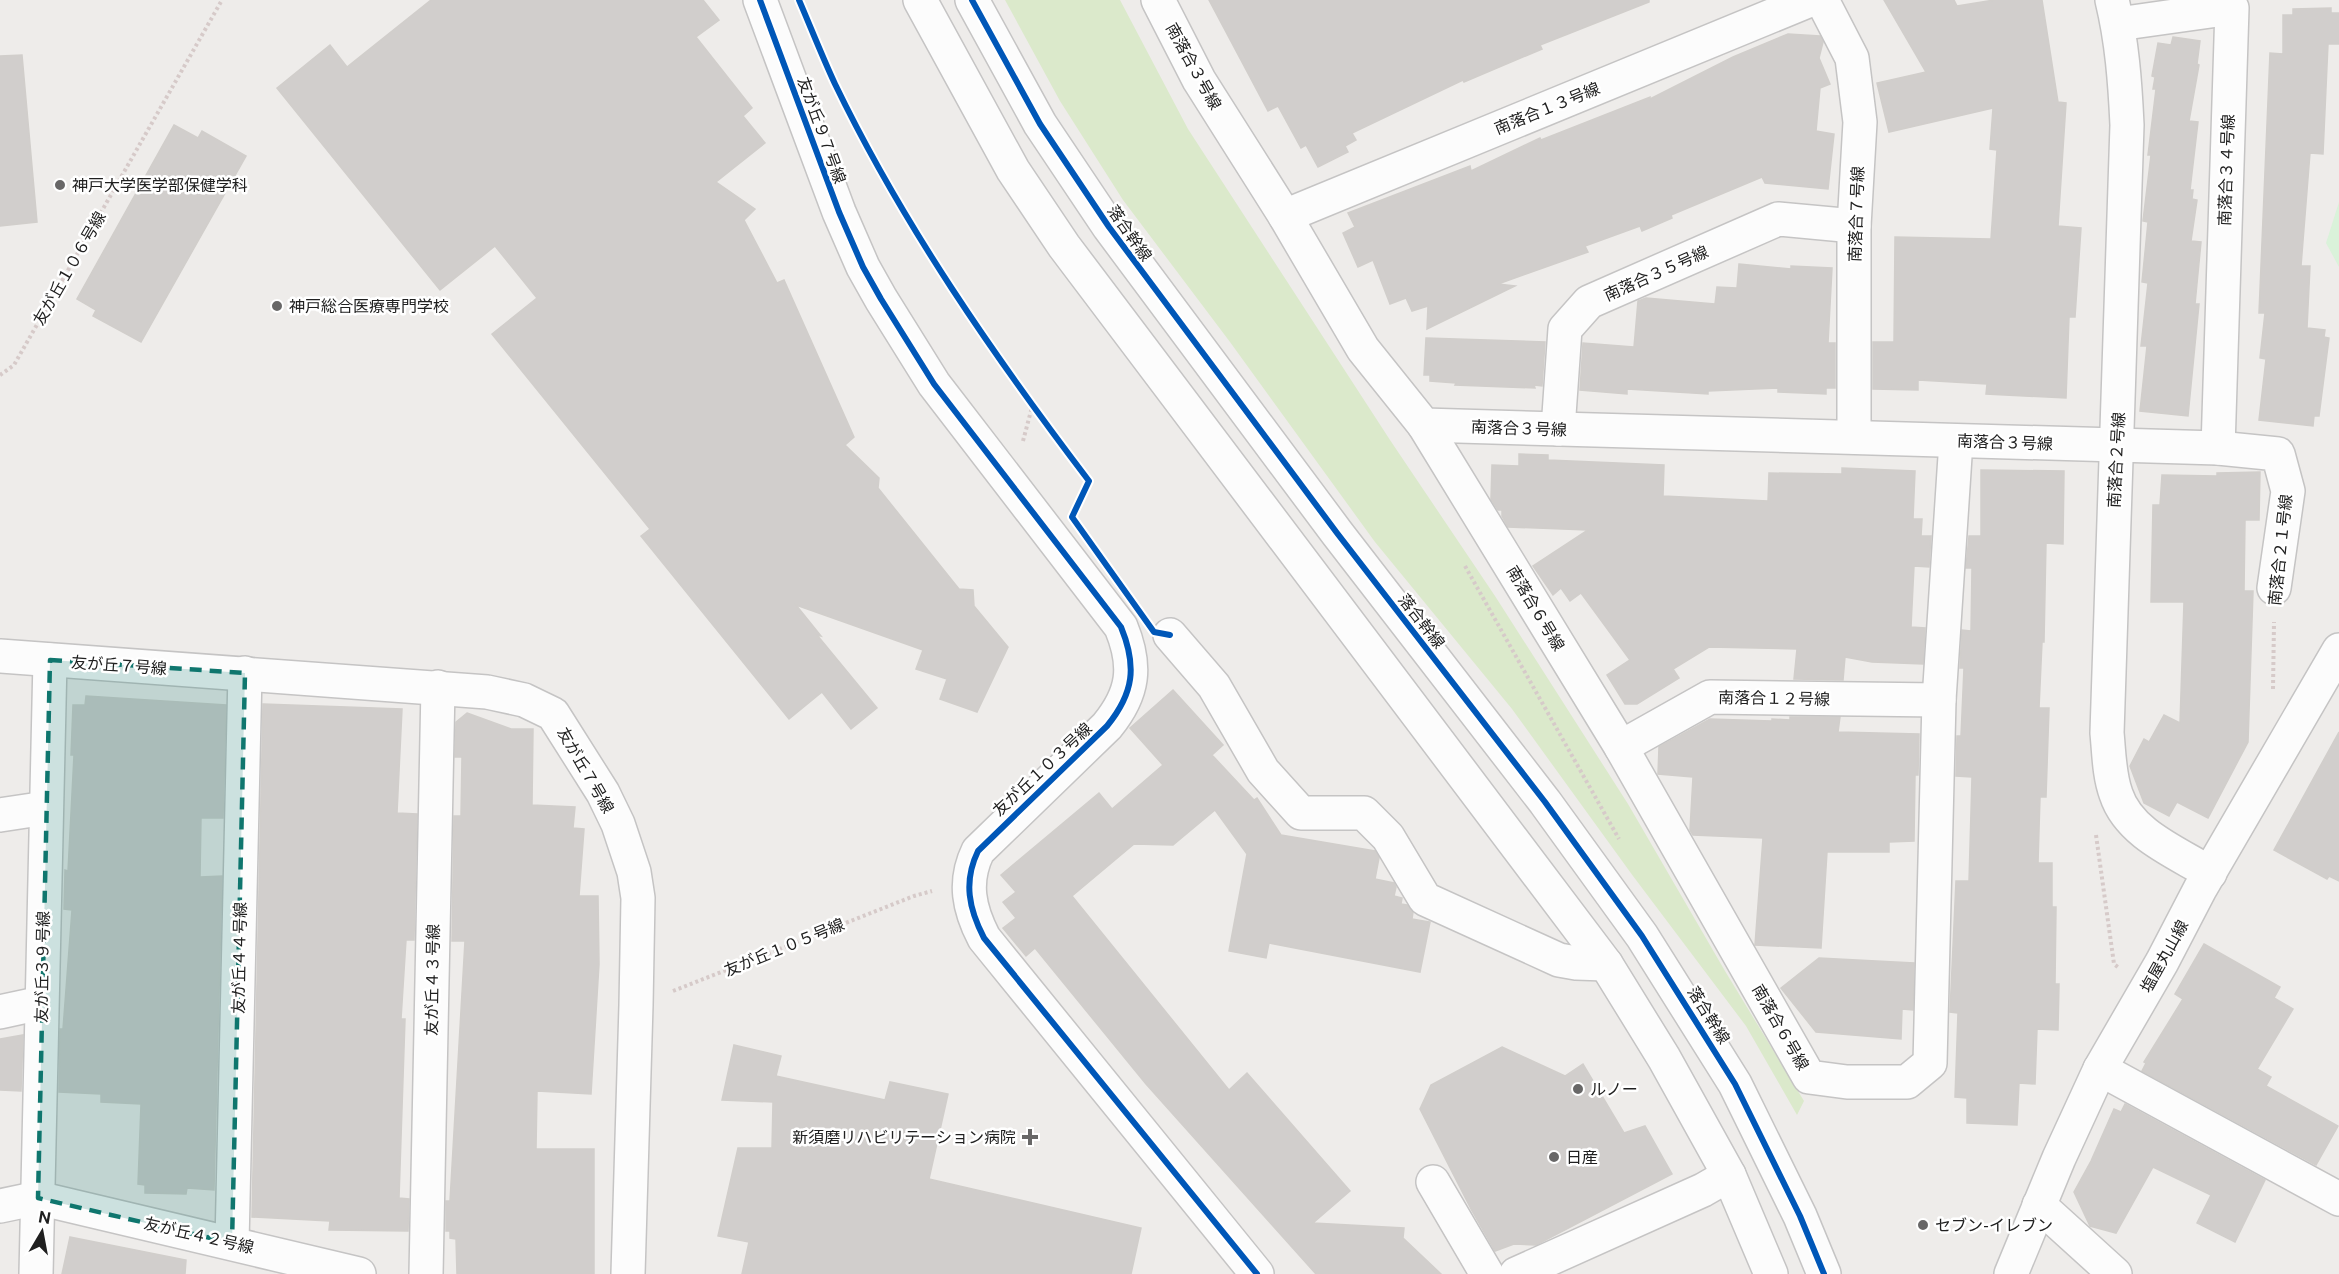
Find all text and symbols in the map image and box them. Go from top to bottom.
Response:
street label: 南落合３号線 [1162,20,1225,113]
street label: 友が丘９７号線 [793,74,850,186]
street label: 南落合１３号線 [1492,79,1603,138]
street label: 南落合３４号線 [2215,114,2238,226]
street label: 南落合７号線 [1845,166,1868,262]
place label: 神戸大学医学部保健学科 [72,176,248,195]
marker: 神戸大学医学部保健学科 [53,178,67,192]
street label: 落合幹線 [1103,202,1156,265]
street label: 友が丘１０６号線 [29,208,110,328]
street label: 南落合３５号線 [1601,242,1711,305]
place label: 神戸総合医療専門学校 [289,297,449,316]
marker: 神戸総合医療専門学校 [270,299,284,313]
street label: 南落合２号線 [2104,412,2128,508]
street label: 南落合３号線 [1471,417,1567,440]
street label: 南落合３号線 [1957,431,2053,454]
street label: 南落合２１号線 [2265,493,2296,607]
street label: 南落合６号線 [1503,562,1568,654]
street label: 落合幹線 [1394,590,1449,652]
street label: 友が丘７号線 [70,653,168,678]
street label: 南落合１２号線 [1718,688,1830,709]
street label: 友が丘１０３号線 [989,719,1096,820]
street label: 友が丘７号線 [553,724,618,817]
street label: 友が丘４４号線 [229,902,250,1014]
street label: 友が丘３９号線 [32,911,53,1023]
street label: 友が丘１０５号線 [721,915,847,980]
street label: 塩屋丸山線 [2137,917,2192,996]
street label: 友が丘４３号線 [422,924,443,1036]
street label: 南落合６号線 [1748,981,1813,1074]
street label: 落合幹線 [1684,983,1734,1047]
place label: ルノー [1590,1080,1638,1099]
marker: ルノー [1571,1082,1585,1096]
place label: 新須磨リハビリテーション病院 [792,1128,1016,1147]
marker: 新須磨リハビリテーション病院 [1021,1128,1039,1146]
place label: 日産 [1566,1148,1598,1167]
marker: 日産 [1547,1150,1561,1164]
north arrow [12,1202,72,1262]
text: N [37,1207,52,1228]
street label: 友が丘４２号線 [142,1214,256,1257]
place label: セブン-イレブン [1935,1216,2053,1235]
marker: セブン-イレブン [1916,1218,1930,1232]

